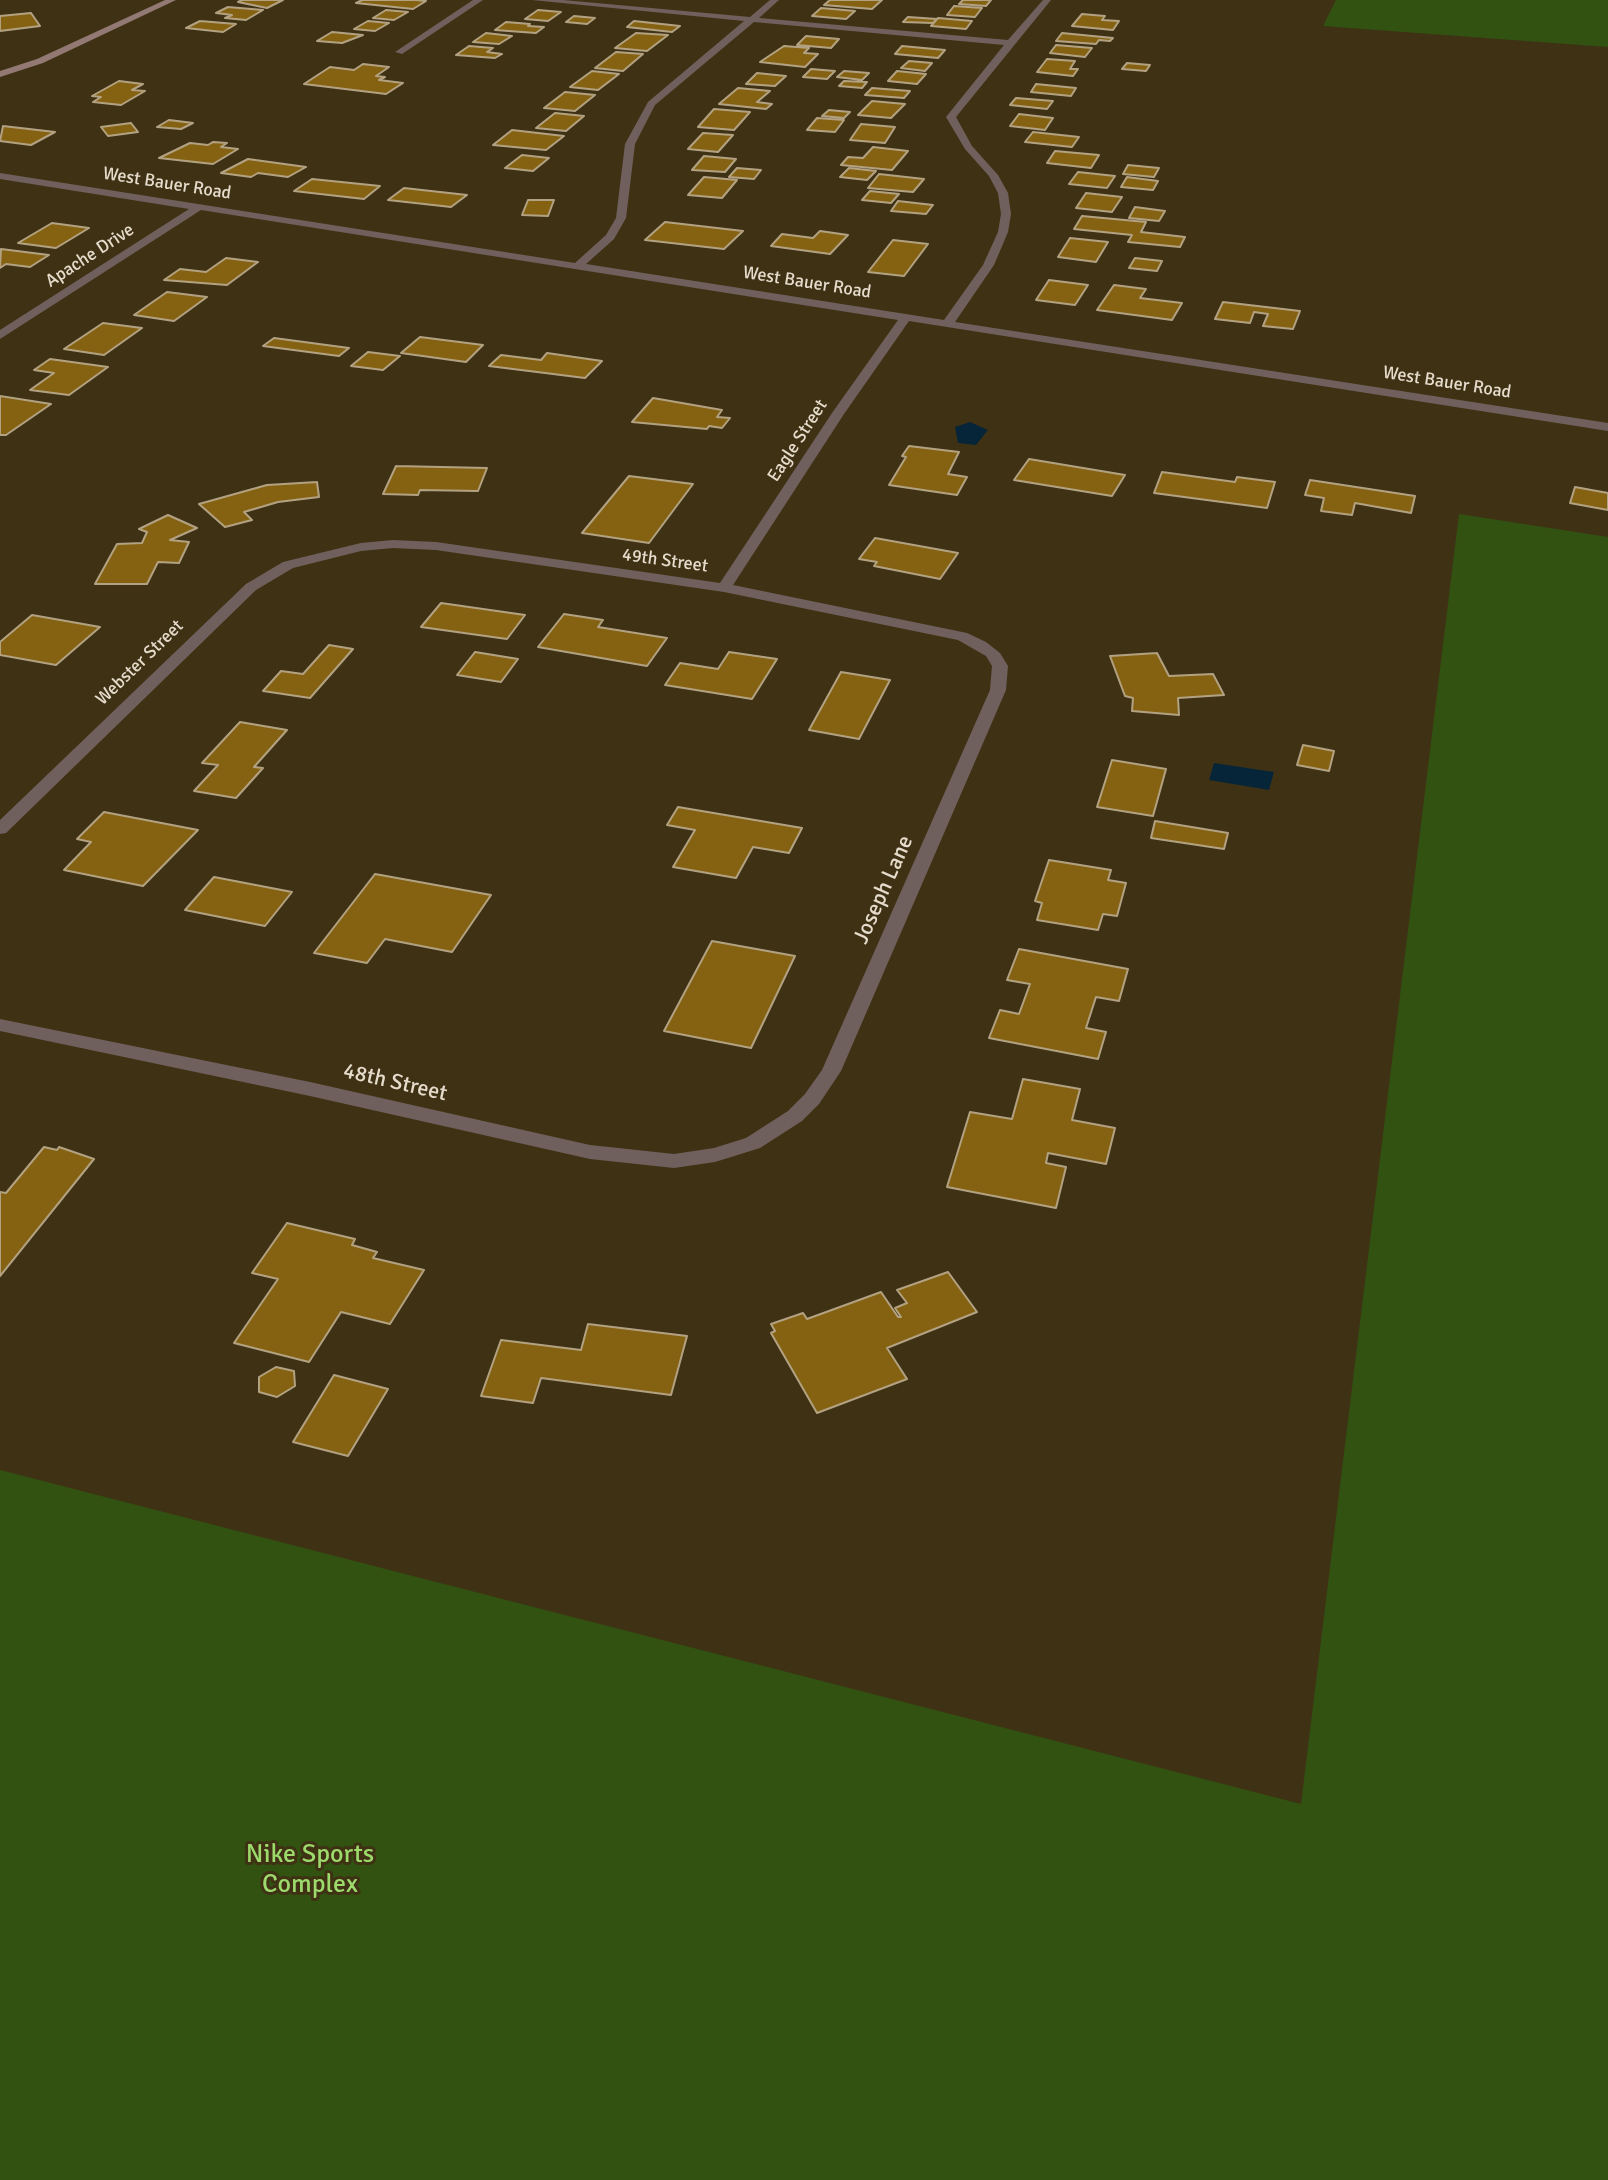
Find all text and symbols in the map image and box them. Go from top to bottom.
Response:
street label: West Bauer Road [101,163,233,205]
street label: Apache Drive [42,219,138,293]
street label: West Bauer Road [741,262,873,304]
street label: West Bauer Road [1381,362,1513,404]
street label: Eagle Street [763,396,833,486]
street label: 49th Street [621,544,709,578]
street label: Webster Street [92,616,188,710]
street label: Joseph Lane [848,832,920,948]
street label: 48th Street [341,1058,449,1108]
park label: Nike Sports Complex [246,1839,374,1900]

